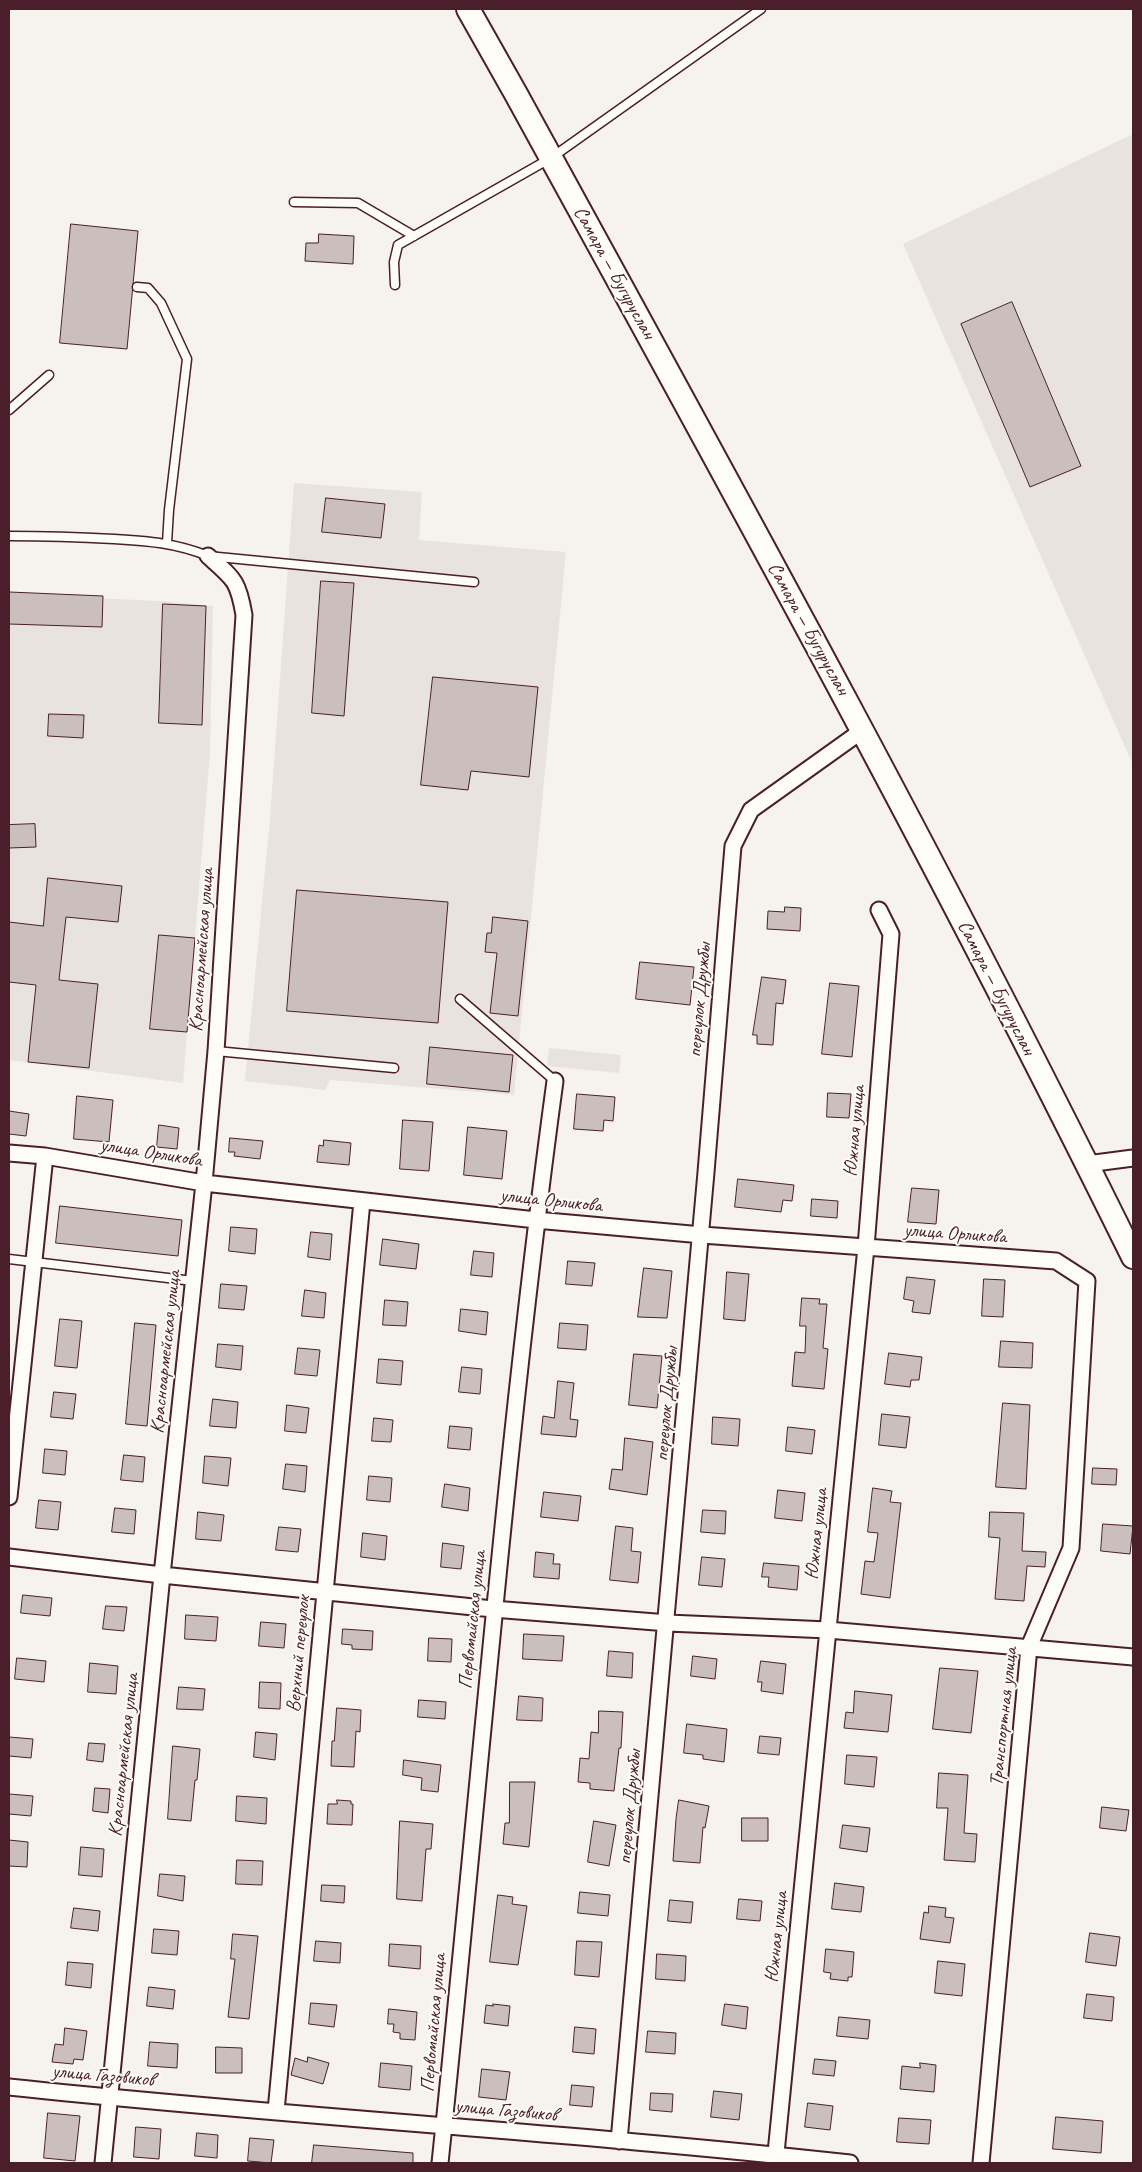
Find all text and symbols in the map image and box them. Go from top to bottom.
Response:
street label: Самара — Бугуруслан [568,202,660,344]
street label: Самара — Бугуруслан [762,558,854,700]
street label: Красноармейская улица [184,868,220,1032]
street label: Самара — Бугуруслан [952,917,1040,1059]
street label: переулок Дружбы [683,942,717,1058]
street label: Южная улица [839,1084,871,1178]
street label: улица Орликова [98,1133,204,1173]
street label: улица Орликова [499,1184,603,1218]
street label: улица Орликова [903,1218,1007,1250]
street label: Красноармейская улица [146,1269,186,1435]
street label: переулок Дружбы [650,1346,684,1462]
street label: Южная улица [800,1487,834,1581]
street label: Первомайская улица [454,1550,492,1690]
street label: Верхний переулок [282,1595,316,1713]
street label: Транспортная улица [985,1646,1023,1788]
street label: Красноармейская улица [104,1672,144,1838]
street label: переулок Дружбы [613,1749,647,1865]
street label: Южная улица [760,1890,794,1984]
street label: Первомайская улица [416,1953,452,2093]
street label: улица Газовиков [51,2060,155,2092]
street label: улица Газовиков [454,2095,558,2127]

